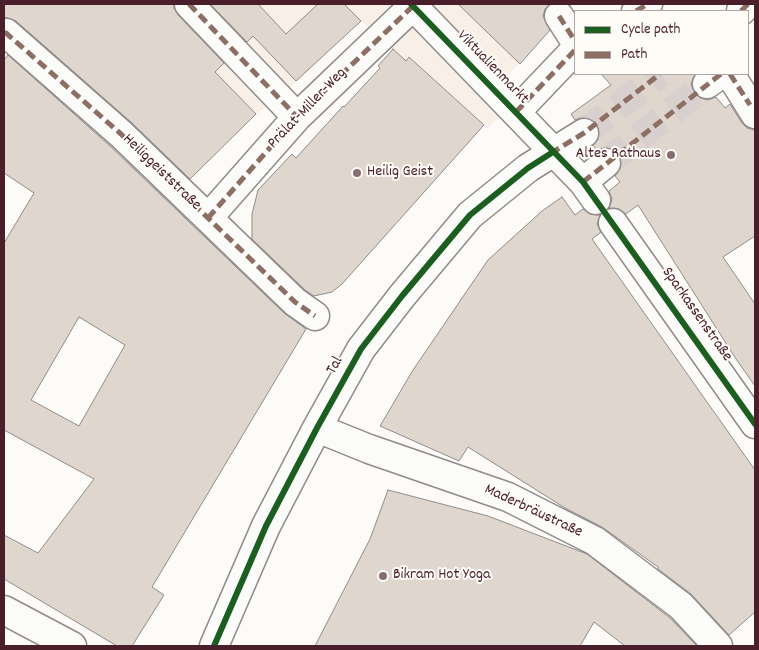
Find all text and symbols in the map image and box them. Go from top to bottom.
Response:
legend [574,10,749,75]
text: Cycle path [621,19,680,41]
street label: Viktualienmarkt [452,27,532,109]
text: Path [621,44,647,66]
street label: Prälat-Miller-Weg [264,64,352,154]
street label: Heiliggeiststraße [118,131,204,215]
place label: Altes Rathaus [575,145,661,165]
marker: Altes Rathaus [665,149,677,161]
place label: Heilig Geist [367,163,433,183]
marker: Heilig Geist [351,167,363,179]
street label: Sparkassenstraße [656,264,736,366]
street label: Tal [323,354,349,378]
street label: Maderbräustraße [481,481,585,543]
place label: Bikram Hot Yoga [393,566,491,586]
marker: Bikram Hot Yoga [377,570,389,582]

